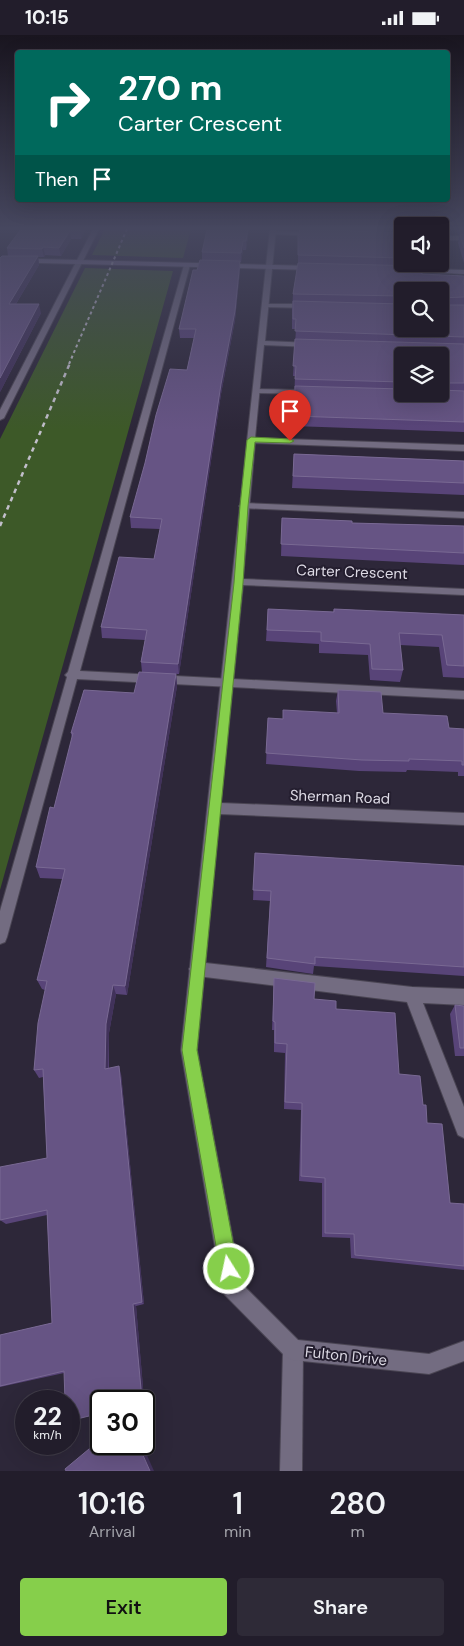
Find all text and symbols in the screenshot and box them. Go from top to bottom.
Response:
text: 10:15 [25,5,69,30]
text: 270 m [118,65,222,111]
icon: right [35,70,100,135]
text: Carter Crescent [118,109,282,138]
icon: arrive [88,165,116,193]
text: Then [35,167,78,192]
map controls [394,217,449,402]
button: sound [394,217,449,272]
button: search [394,282,449,337]
button: layers [394,347,449,402]
pin [269,390,311,441]
icon: arrive [276,397,304,425]
street label: Carter Crescent [296,560,408,584]
street label: Sherman Road [289,785,391,809]
position arrow [202,1242,254,1294]
street label: Fulton Drive [304,1342,388,1370]
speed limit sign: 30 [90,1390,155,1455]
text: 22 [33,1400,62,1433]
text: km/h [33,1427,62,1443]
text: 10:16 [78,1484,146,1523]
text: 1 [232,1484,243,1523]
text: 280 [329,1484,386,1523]
text: Arrival [89,1521,135,1542]
text: min [224,1521,251,1542]
text: m [350,1521,365,1542]
button: Exit [20,1578,227,1636]
button: Share [237,1578,444,1636]

